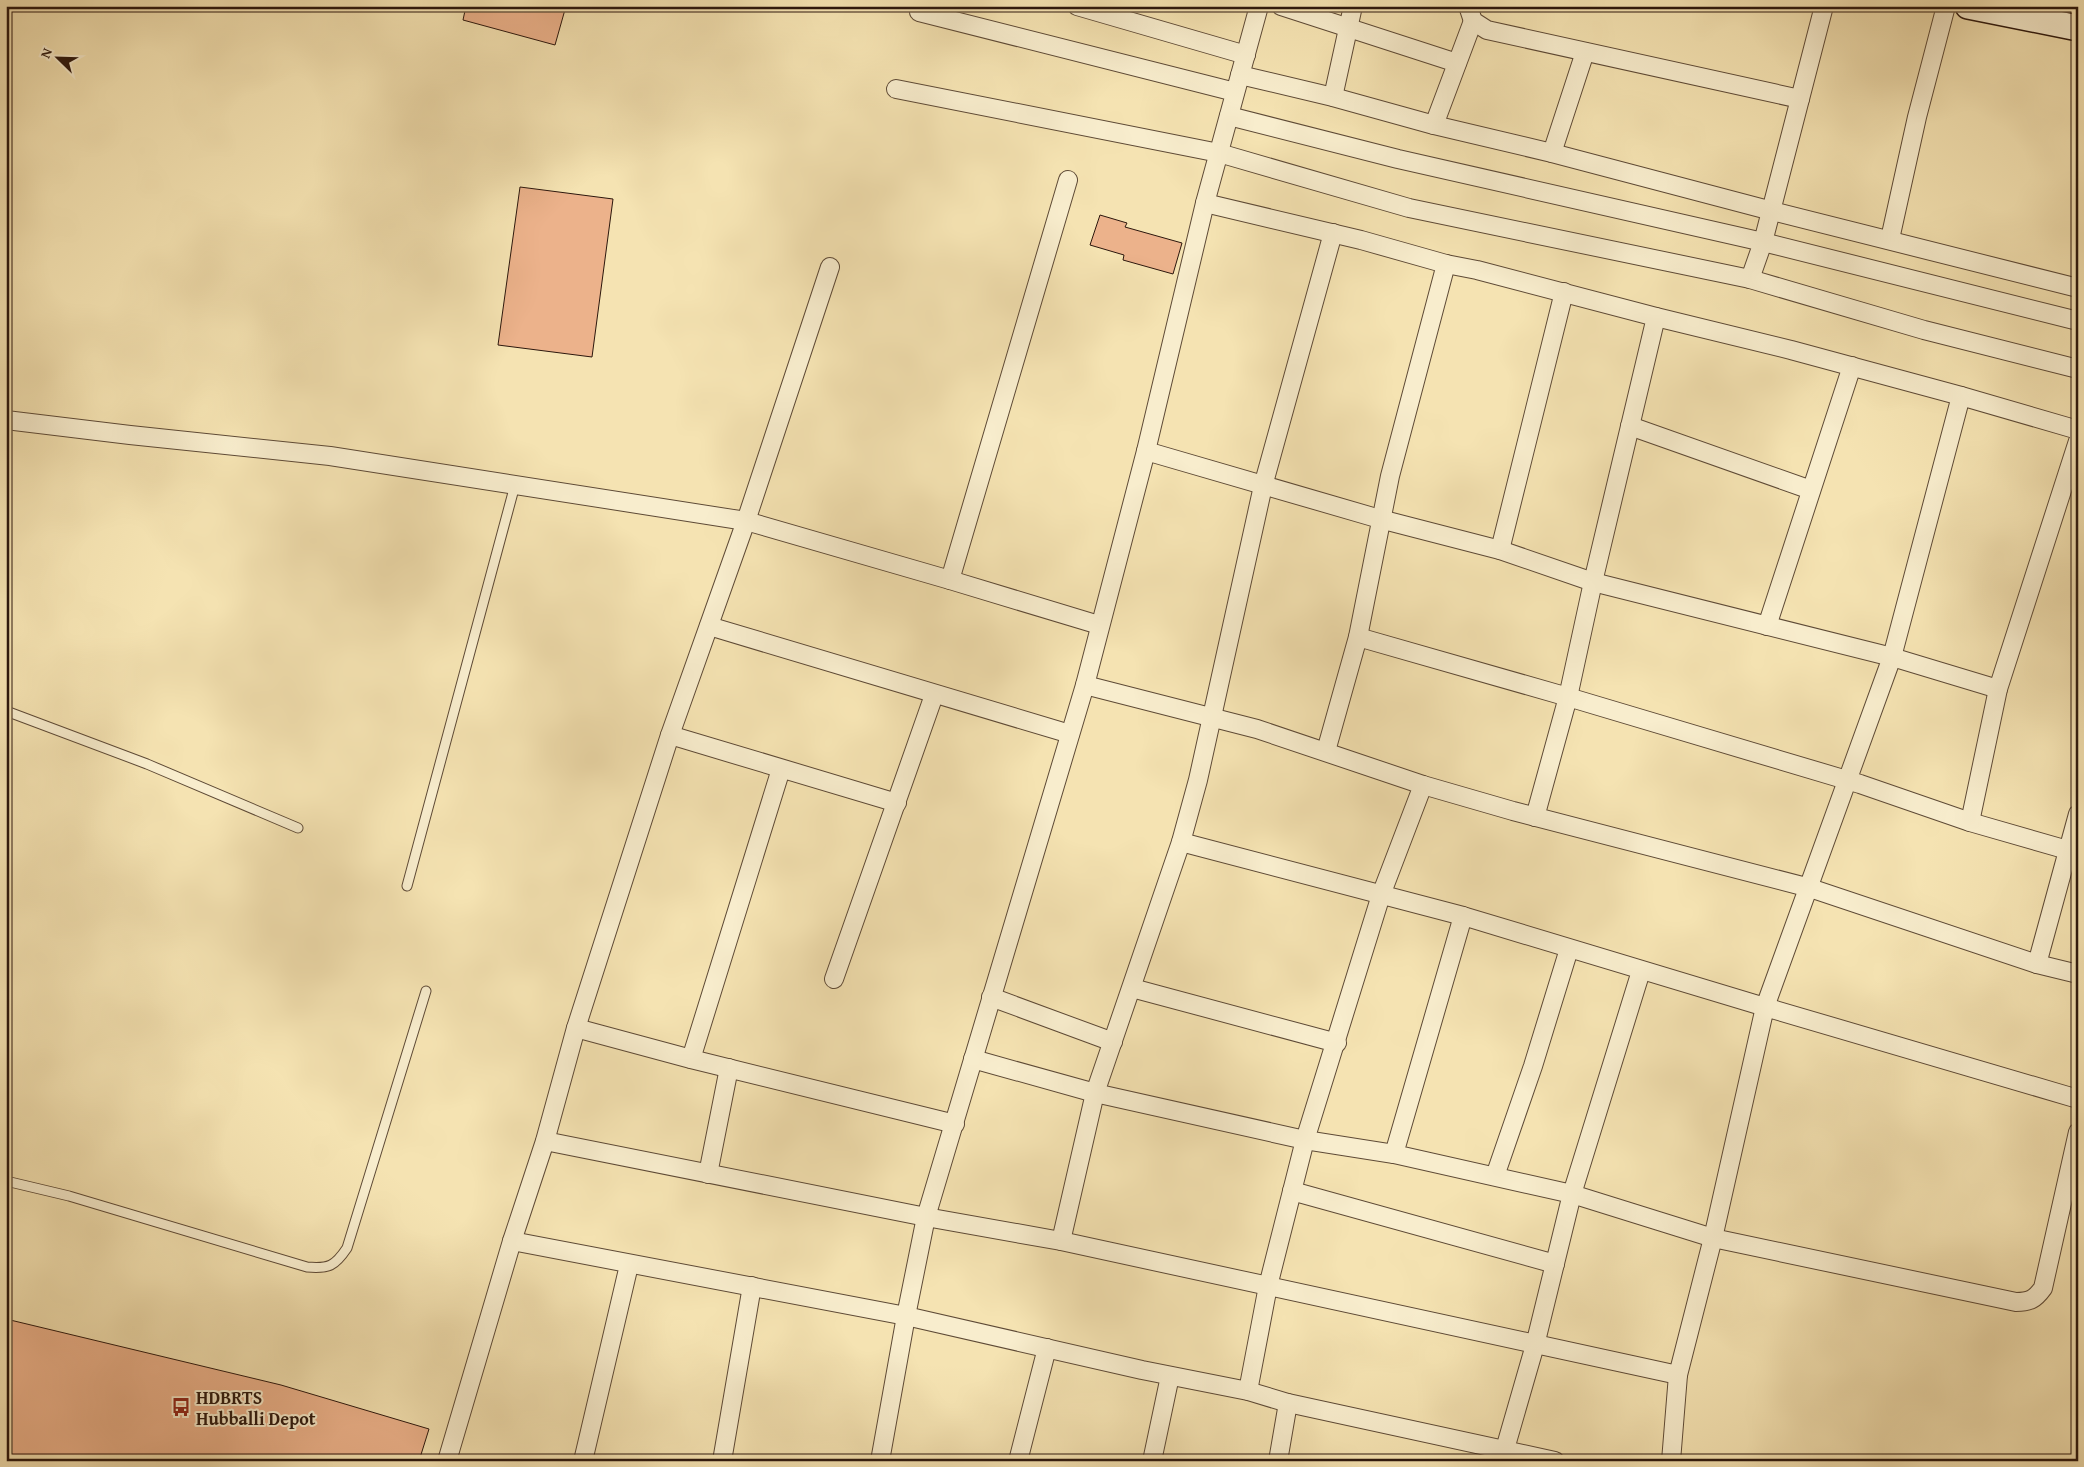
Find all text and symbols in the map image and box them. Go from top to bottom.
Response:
north arrow [32,32,82,82]
text: N [35,44,57,61]
place label: HDBRTS Hubballi Depot [196,1384,316,1432]
bus stop icon: HDBRTS Hubballi Depot [170,1396,192,1418]

